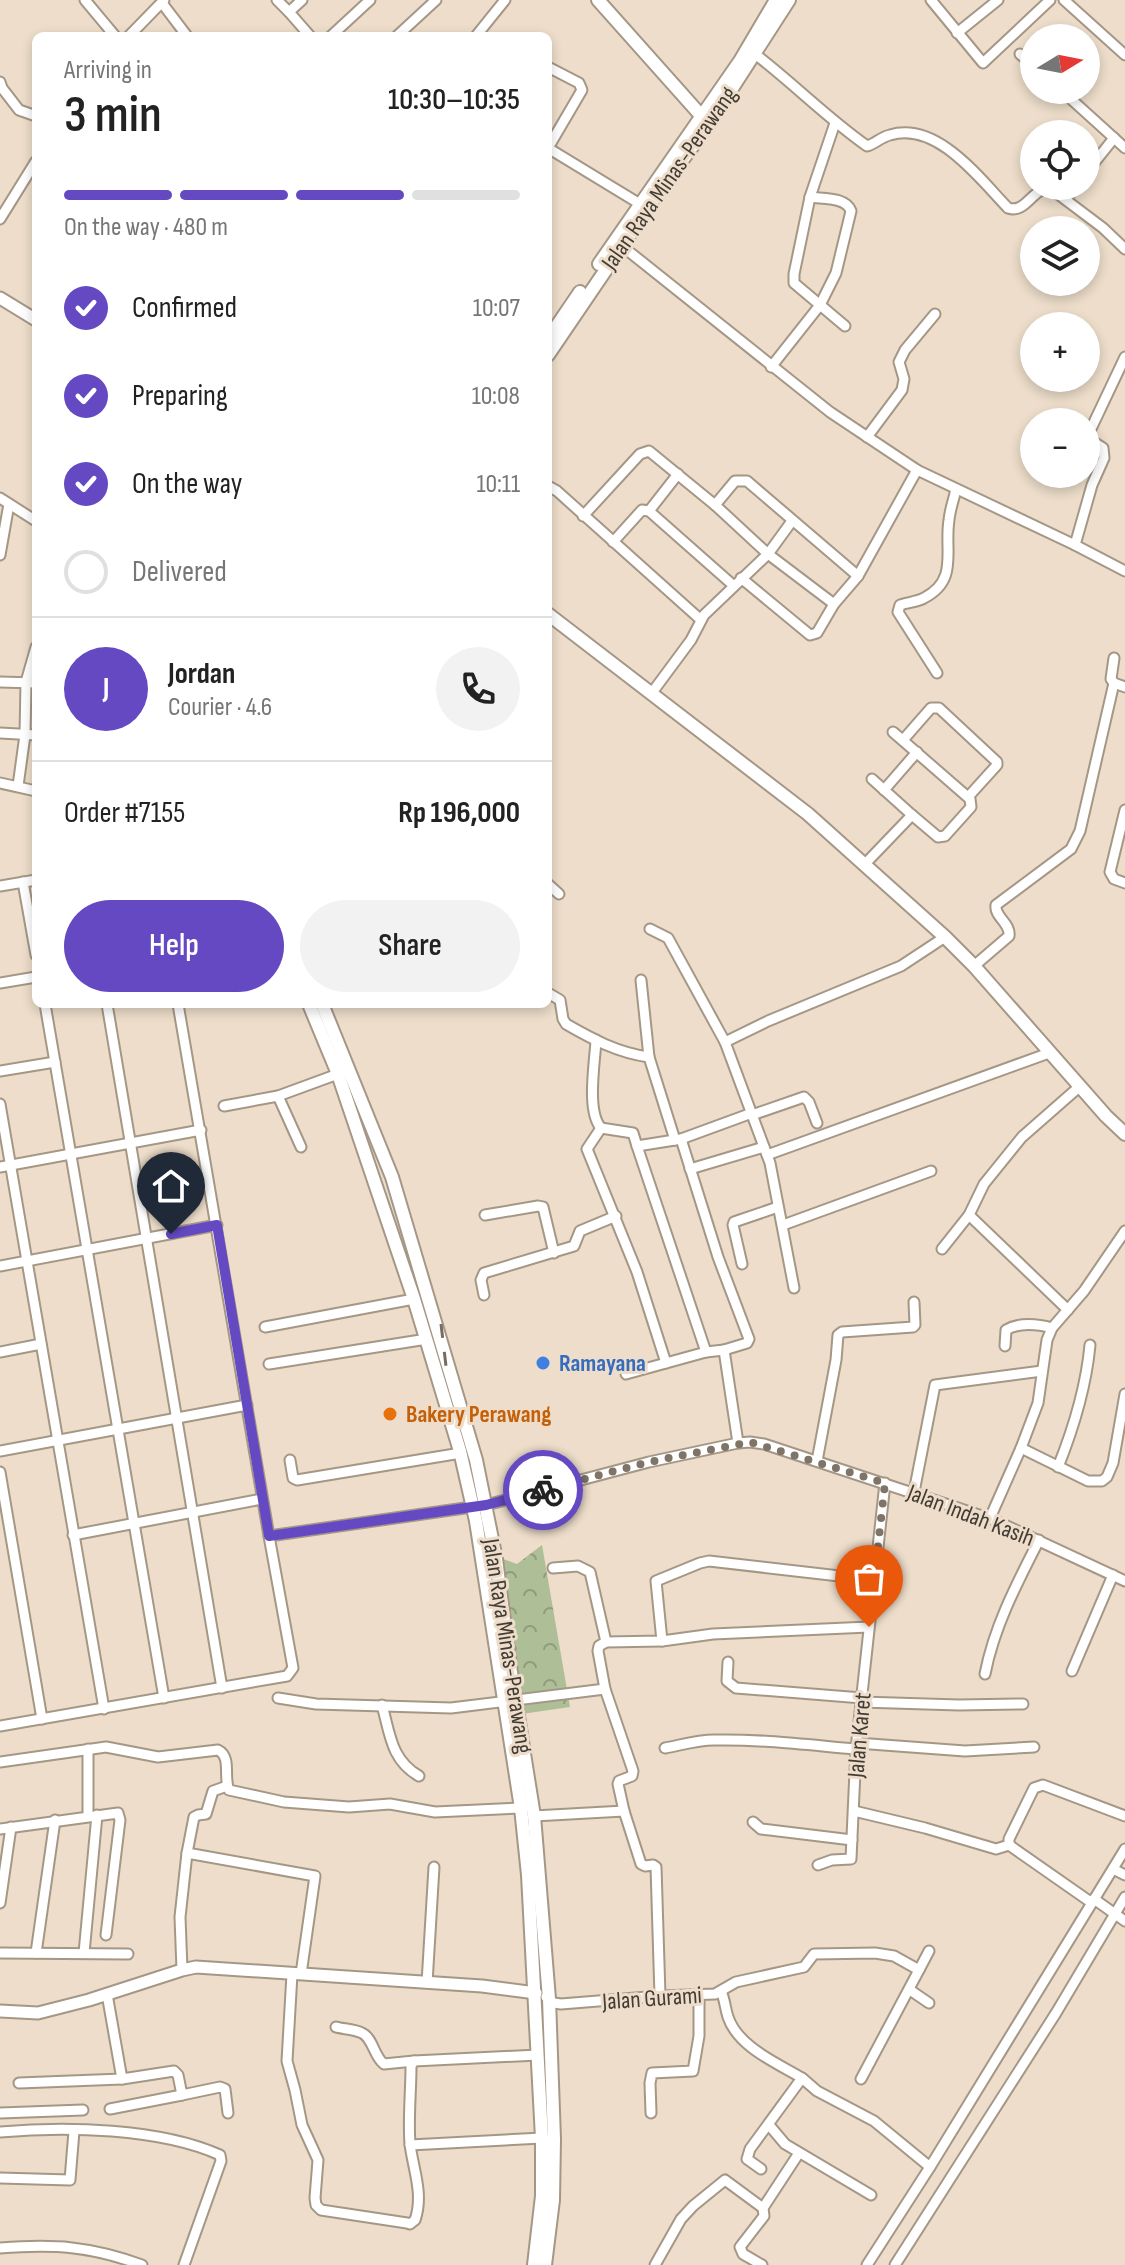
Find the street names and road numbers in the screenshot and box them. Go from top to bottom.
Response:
street label: Jalan Raya Minas-Perawang [595,81,744,276]
street label: Jalan Indah Kasih [902,1478,1038,1553]
street label: Jalan Raya Minas-Perawang [476,1536,539,1756]
street label: Jalan Karet [841,1691,878,1780]
street label: Jalan Gurami [600,1981,703,2017]

